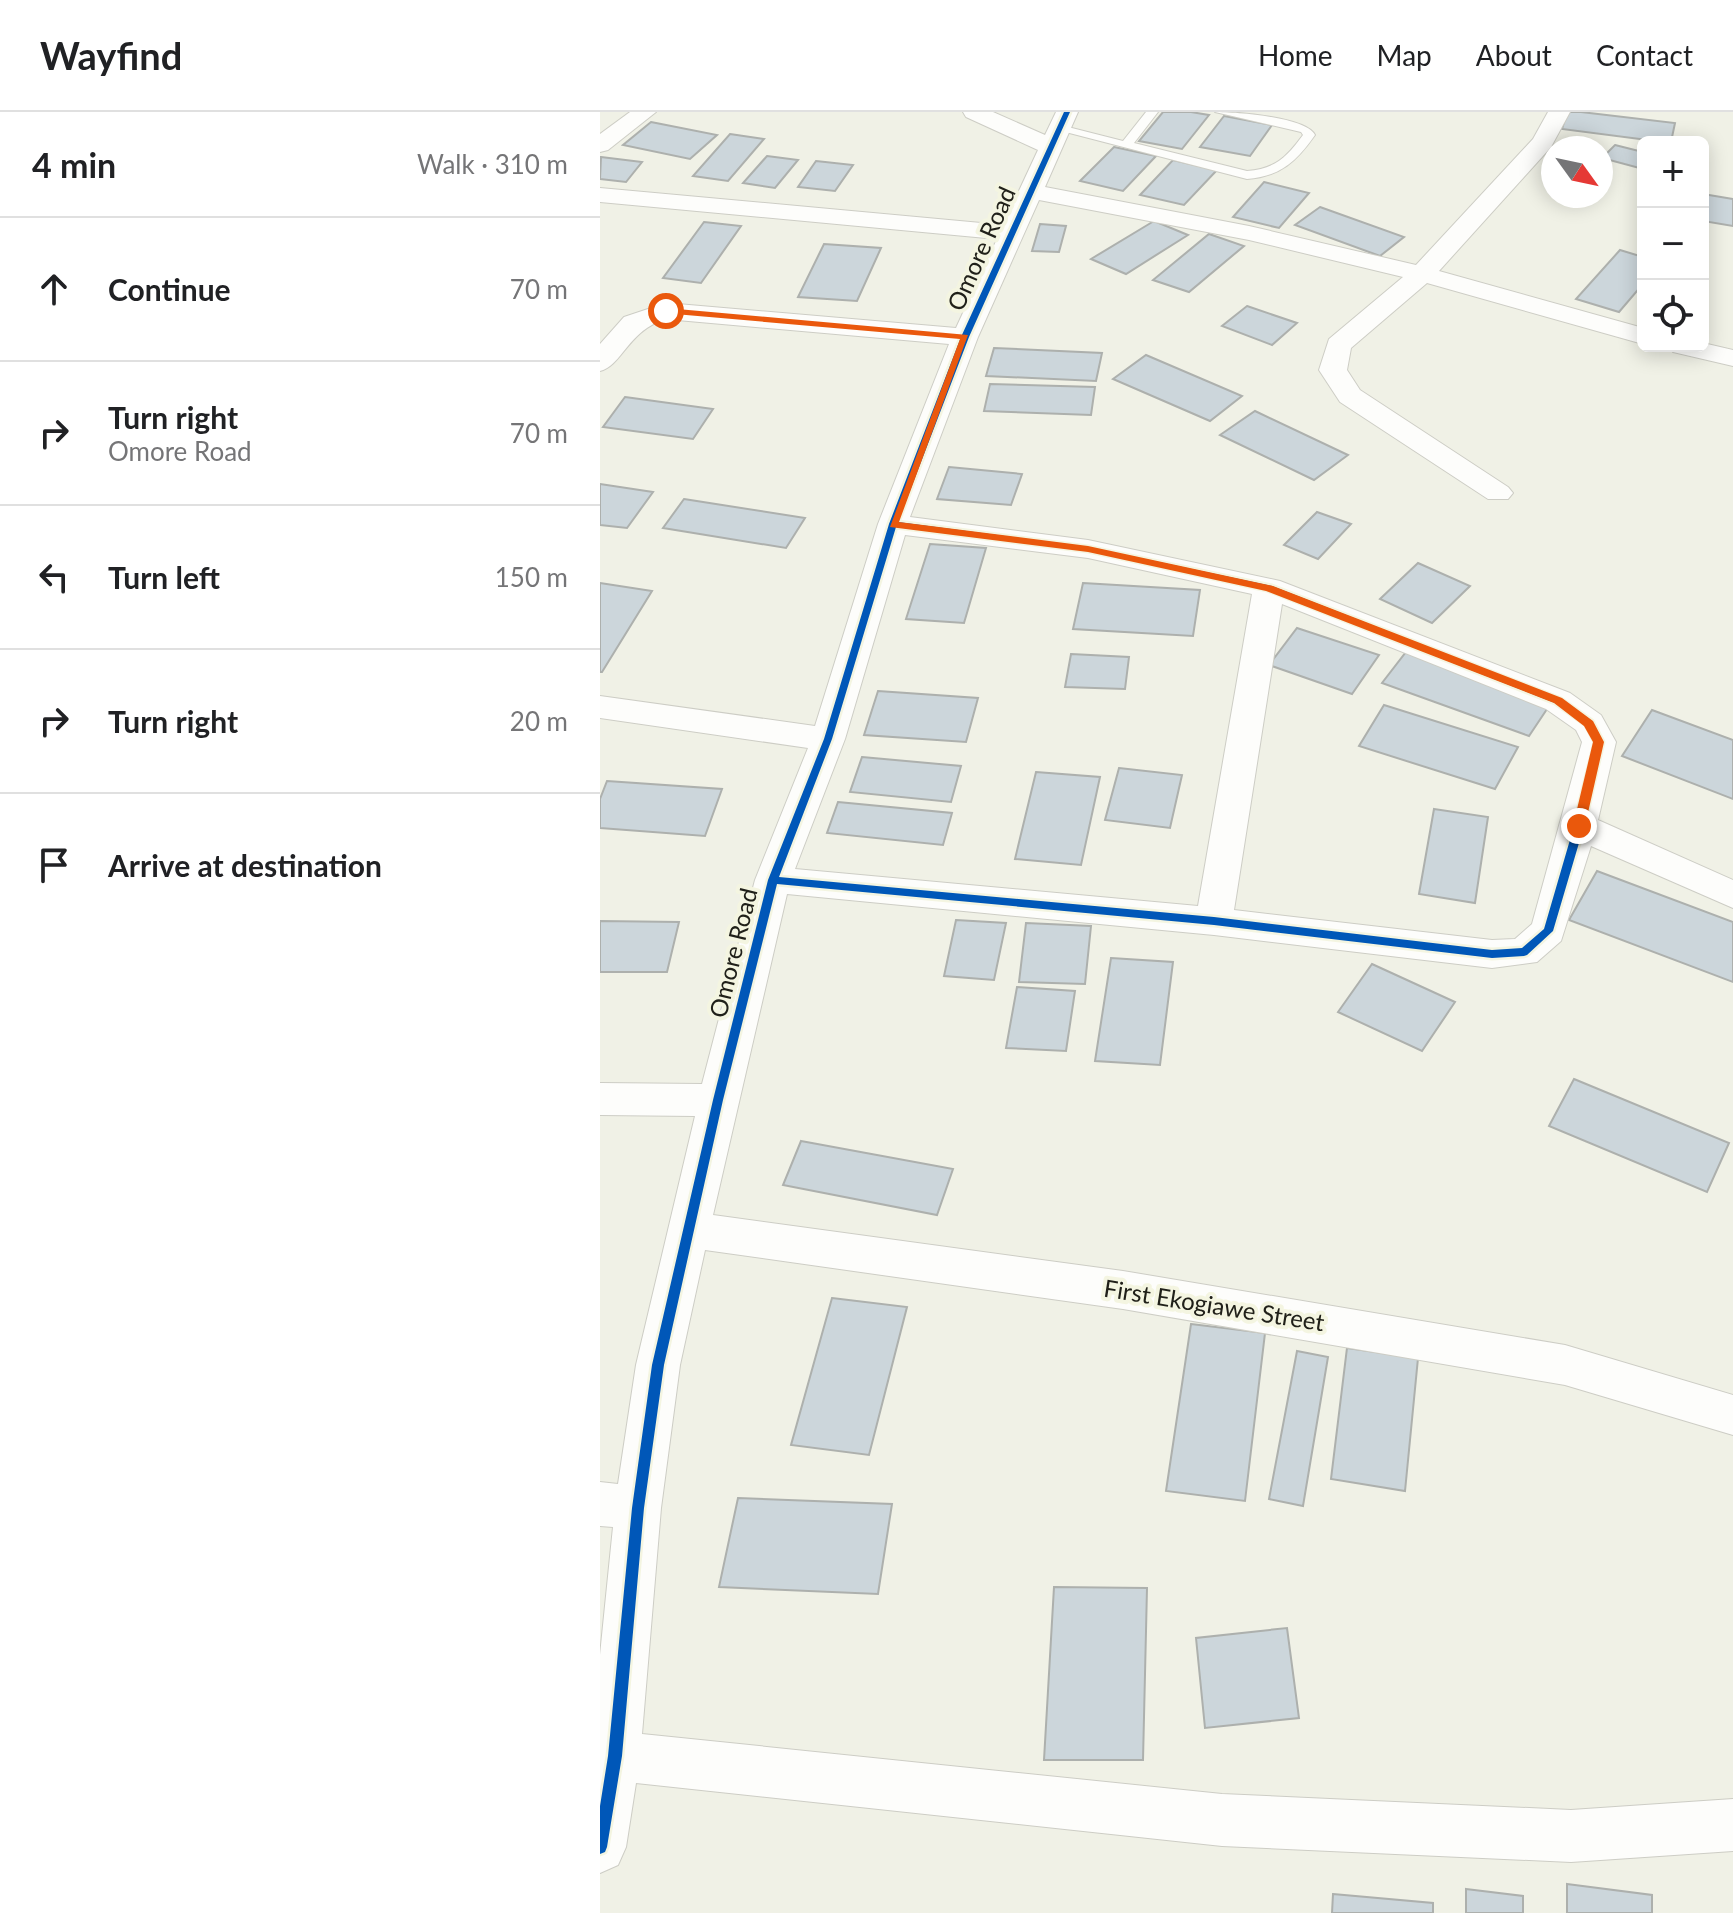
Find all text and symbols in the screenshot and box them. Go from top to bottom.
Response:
text: Wayfind [40,32,182,78]
text: Home [1258,38,1333,72]
text: Map [1377,38,1432,72]
text: About [1476,38,1552,72]
text: Contact [1596,38,1693,72]
north arrow [1541,136,1613,208]
map controls [1637,136,1709,352]
button: + [1637,136,1709,208]
text: 4 min [32,144,116,185]
text: Walk · 310 m [417,148,568,180]
street label: Omore Road [940,182,1021,315]
button: − [1637,208,1709,280]
icon: ahead [32,267,76,311]
text: Continue [108,271,231,307]
text: 70 m [510,273,568,305]
button: locate [1637,280,1709,352]
route start [648,293,684,329]
text: Turn right [108,399,238,435]
icon: right [32,411,76,455]
text: 70 m [510,417,568,449]
text: Omore Road [108,435,252,467]
icon: left [32,555,76,599]
text: Turn left [108,559,220,595]
text: 150 m [495,561,568,593]
icon: right [32,699,76,743]
text: Turn right [108,703,238,739]
text: 20 m [510,705,568,737]
route end [1561,808,1597,844]
icon: arrive [32,843,76,887]
text: Arrive at destination [108,847,382,883]
street label: Omore Road [702,885,763,1020]
street label: First Ekogiawe Street [1102,1273,1327,1336]

